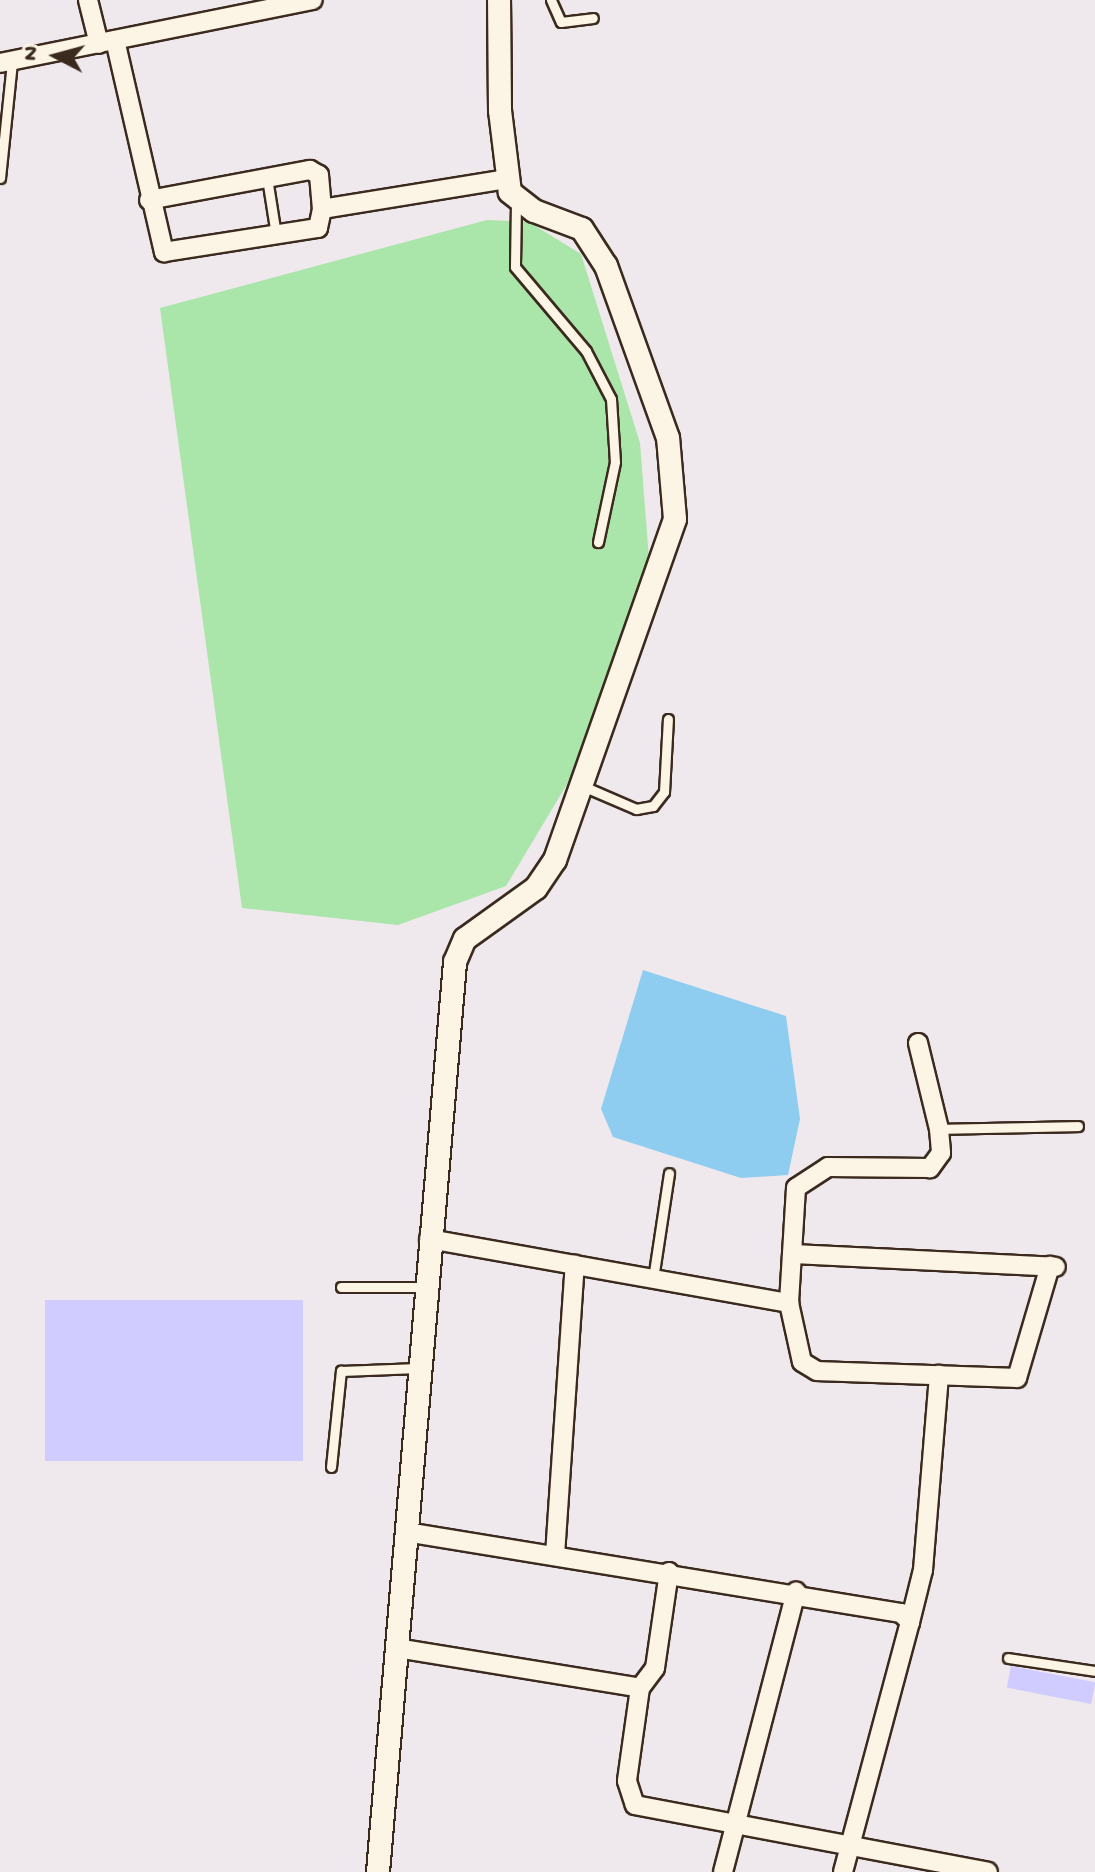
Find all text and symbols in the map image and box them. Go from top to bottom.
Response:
north arrow [16,16,96,96]
text: N [18,45,46,62]

